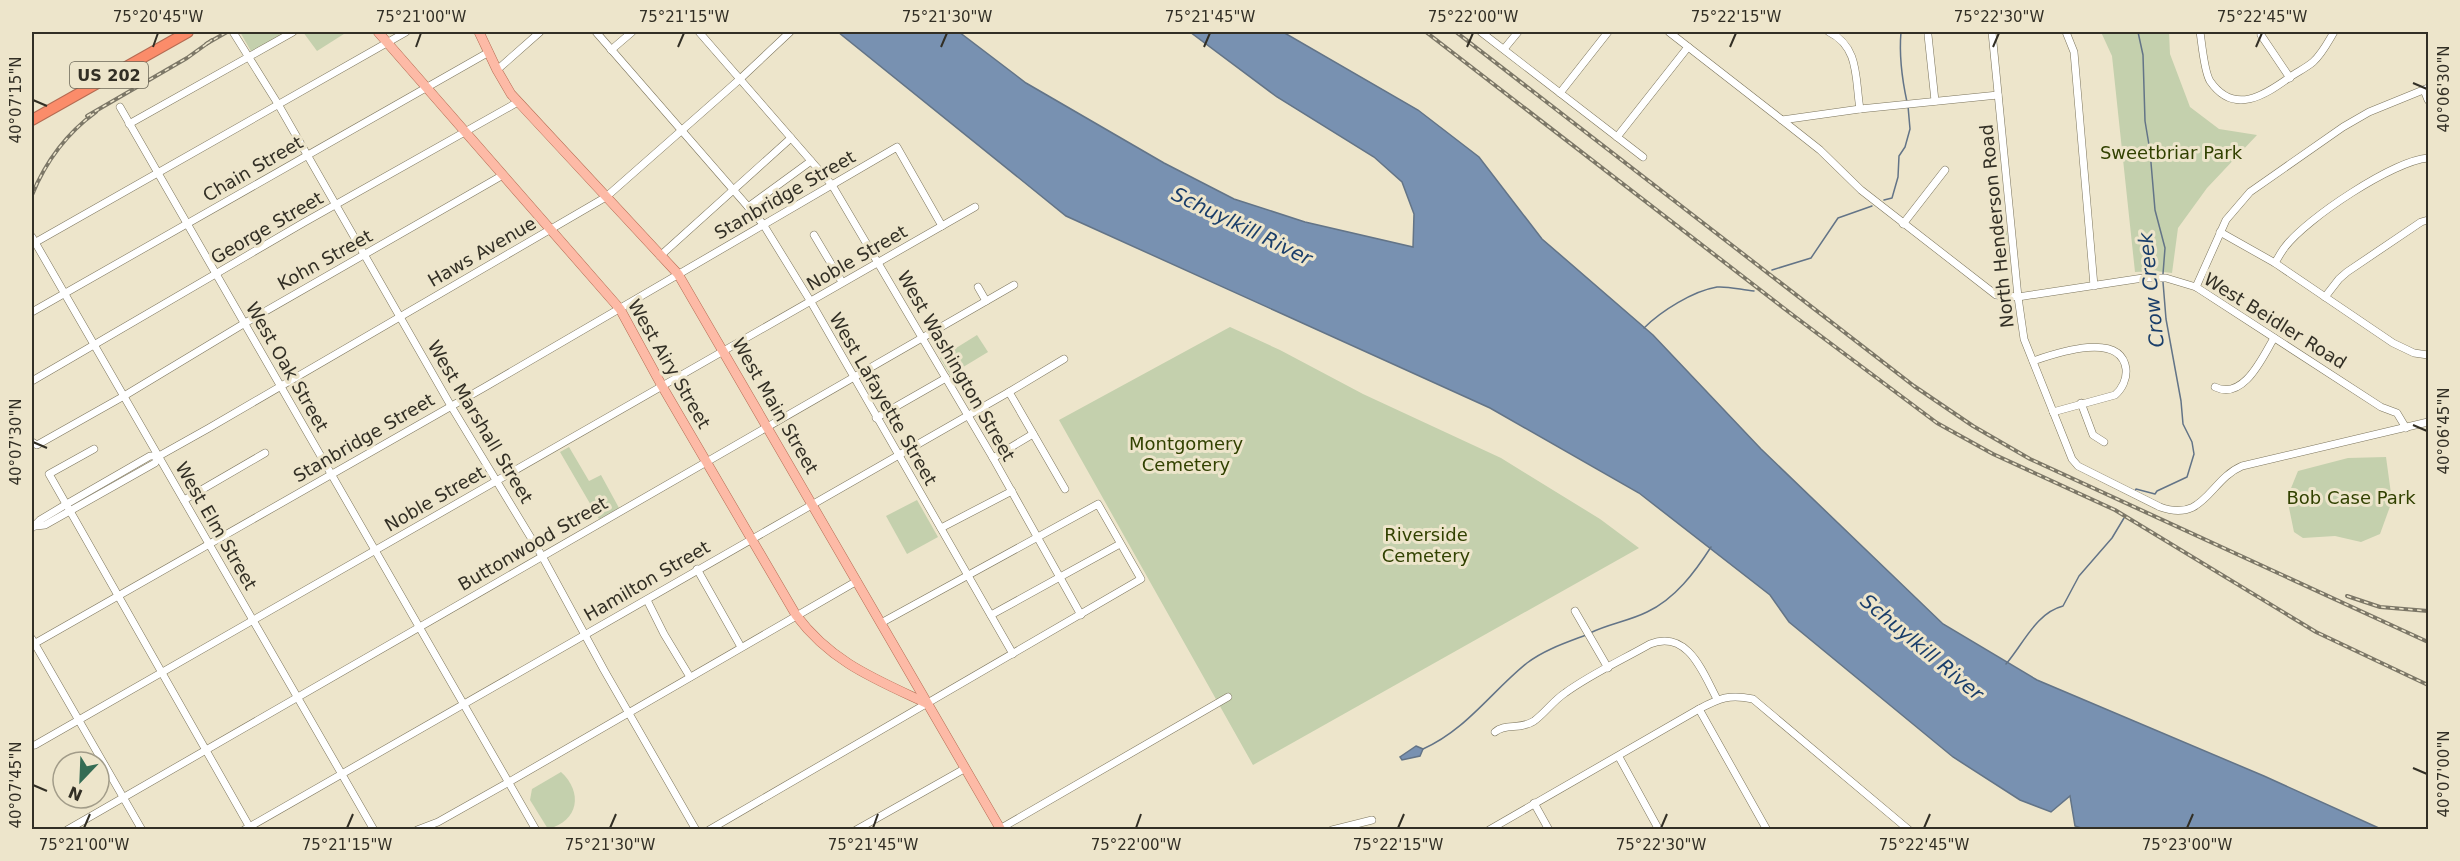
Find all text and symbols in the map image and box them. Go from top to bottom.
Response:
text: 75°20'45"W [113,8,203,26]
text: 75°21'00"W [376,8,466,26]
text: 75°21'15"W [639,8,729,26]
text: 75°21'30"W [902,8,992,26]
text: 75°21'45"W [1165,8,1255,26]
text: 75°22'00"W [1428,8,1518,26]
text: 75°22'15"W [1691,8,1781,26]
text: 75°22'30"W [1954,8,2044,26]
text: 75°22'45"W [2217,8,2307,26]
text: 40°06'30"N [2435,45,2453,133]
text: 40°07'15"N [7,56,25,144]
road number: US 202 [70,62,148,88]
street label: North Henderson Road [1975,123,2018,329]
street label: Chain Street [199,132,306,206]
park label: Sweetbriar Park [2100,142,2243,163]
street label: Stanbridge Street [711,146,859,243]
water label: Schuylkill River [1168,182,1318,271]
street label: George Street [207,187,327,268]
street label: Haws Avenue [424,212,540,291]
street label: Noble Street [803,220,911,295]
street label: Kohn Street [274,225,376,294]
water label: Crow Creek [2133,230,2169,349]
street label: West Washington Street [893,267,1020,465]
street label: West Beidler Road [2200,268,2350,373]
street label: West Airy Street [624,295,715,432]
street label: West Oak Street [242,298,333,435]
street label: West Lafayette Street [825,309,941,489]
street label: West Main Street [728,334,823,477]
street label: West Marshall Street [423,337,537,507]
text: 40°06'45"N [2435,387,2453,475]
street label: Stanbridge Street [290,389,438,486]
text: 40°07'30"N [7,398,25,486]
park label: Montgomery Cemetery [1129,433,1243,475]
street label: West Elm Street [171,458,262,593]
street label: Noble Street [381,461,489,536]
park label: Bob Case Park [2286,487,2416,508]
street label: Buttonwood Street [454,492,611,595]
park label: Riverside Cemetery [1382,524,1471,566]
street label: Hamilton Street [580,536,713,625]
water label: Schuylkill River [1856,589,1990,706]
text: 40°07'00"N [2435,730,2453,818]
text: 40°07'45"N [7,741,25,829]
north arrow [51,750,111,810]
text: N [65,782,85,805]
text: 75°21'00"W [39,836,129,854]
text: 75°21'15"W [302,836,392,854]
text: 75°21'30"W [565,836,655,854]
text: 75°21'45"W [828,836,918,854]
text: 75°22'00"W [1091,836,1181,854]
text: 75°22'15"W [1353,836,1443,854]
text: 75°22'30"W [1616,836,1706,854]
text: 75°22'45"W [1879,836,1969,854]
text: 75°23'00"W [2142,836,2232,854]

